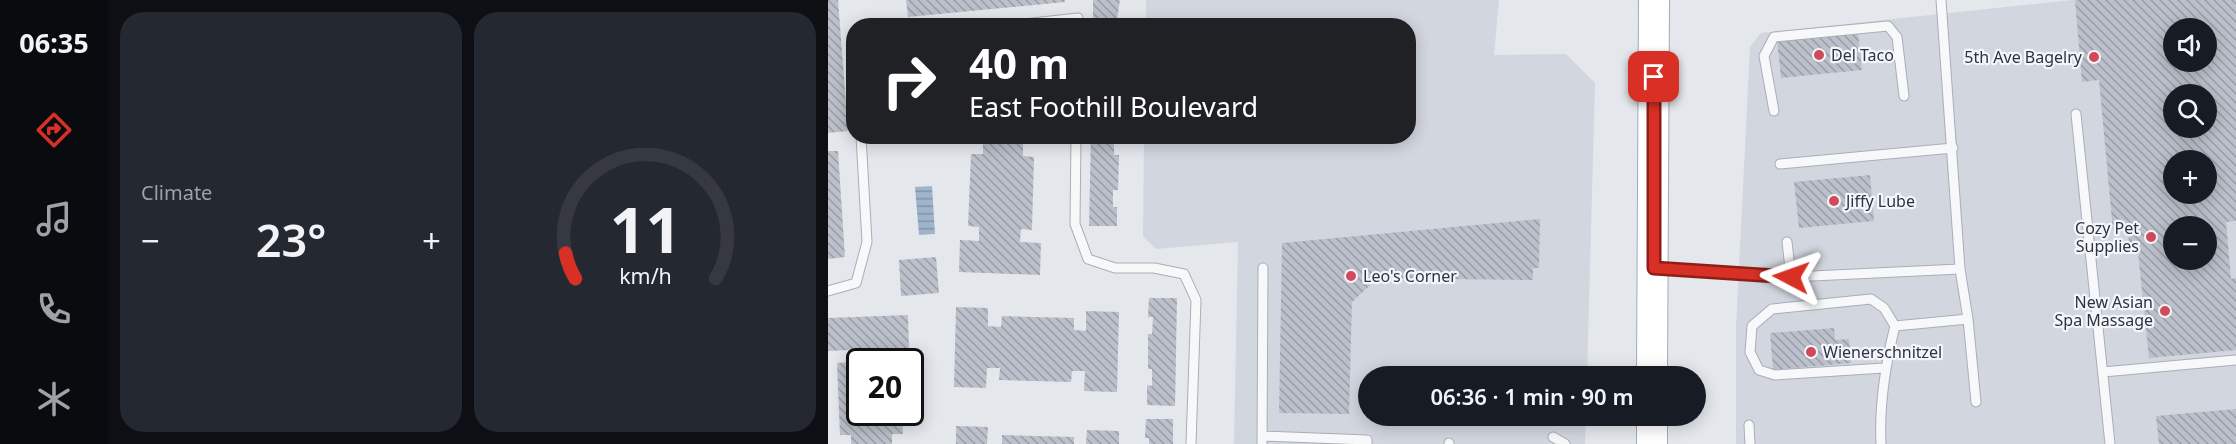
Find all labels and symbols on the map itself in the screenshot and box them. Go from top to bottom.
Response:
place label: Del Taco [1831,44,1894,66]
place label: 5th Ave Bagelry [1964,46,2083,68]
marker: Del Taco [1812,48,1826,62]
marker: 5th Ave Bagelry [2087,50,2101,64]
pin [1628,51,1679,102]
place label: Jiffy Lube [1844,190,1915,212]
marker: Jiffy Lube [1827,194,1841,208]
place label: Cozy Pet Supplies [2075,217,2139,257]
marker: Cozy Pet Supplies [2144,230,2158,244]
position arrow [1759,245,1823,309]
place label: Leo's Corner [1363,265,1457,287]
marker: Leo's Corner [1344,269,1358,283]
place label: New Asian Spa Massage [2055,291,2153,331]
marker: New Asian Spa Massage [2158,304,2172,318]
place label: Wienerschnitzel [1823,341,1942,363]
marker: Wienerschnitzel [1804,345,1818,359]
speed limit sign: 20 [846,348,924,426]

